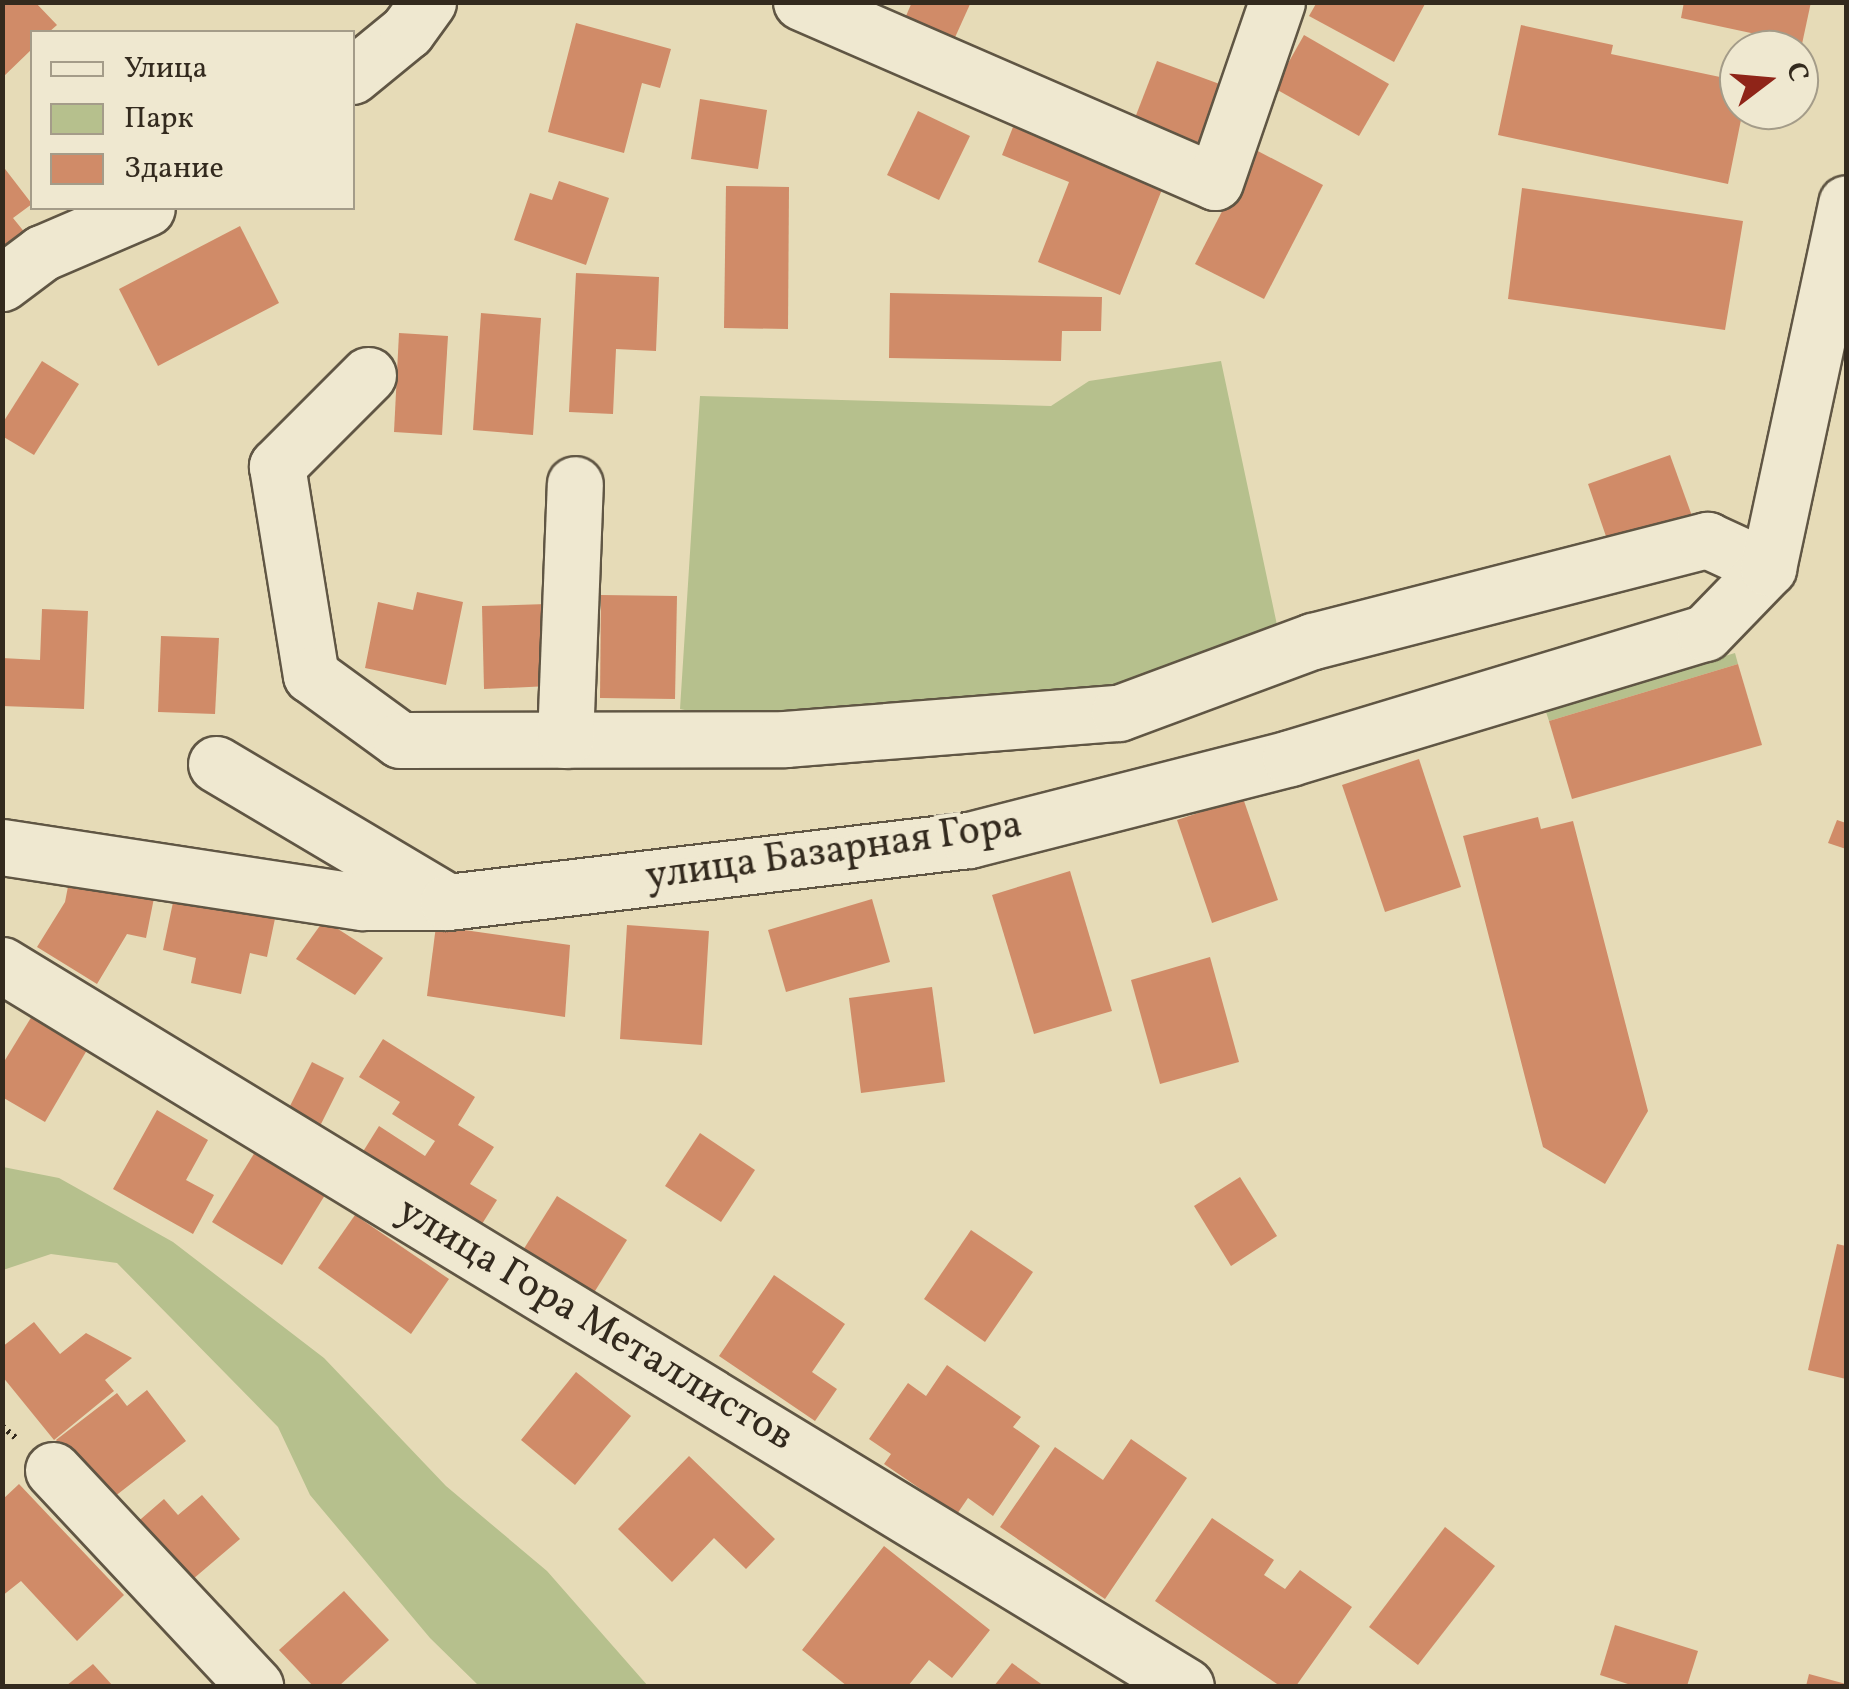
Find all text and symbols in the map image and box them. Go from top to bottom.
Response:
legend [30,30,355,210]
north arrow [1719,30,1819,130]
text: Улица [124,48,207,90]
text: С [1775,58,1818,86]
text: Парк [124,98,193,140]
text: Здание [124,148,224,190]
street label: улица Базарная Гора [643,802,1025,902]
street label: улица Гора Металлистов [388,1188,802,1462]

